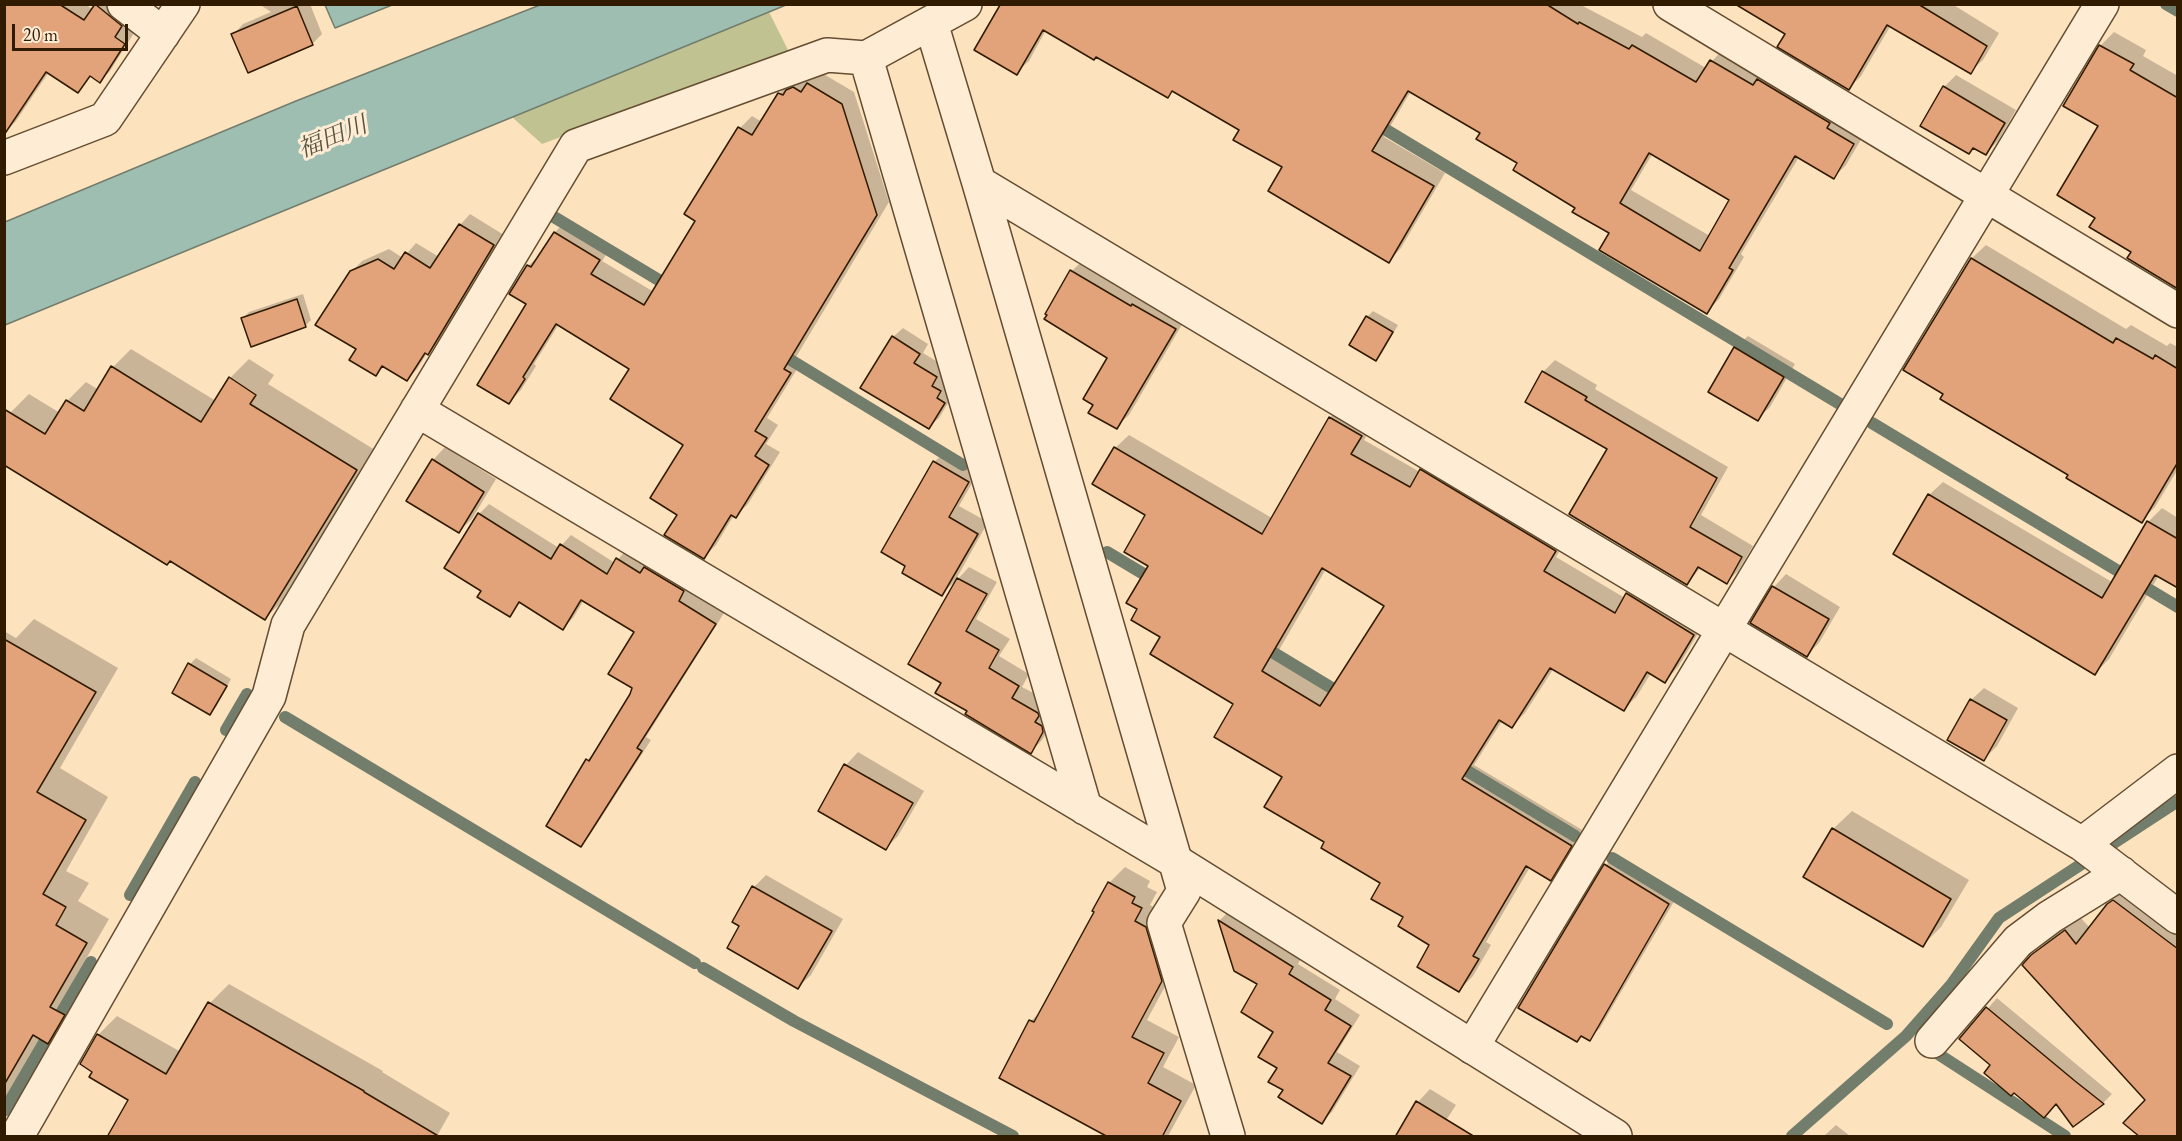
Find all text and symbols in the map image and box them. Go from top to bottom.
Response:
scale bar [15,12,130,50]
text: 20 m [23,23,58,46]
water label: 福田川 [294,111,372,165]

